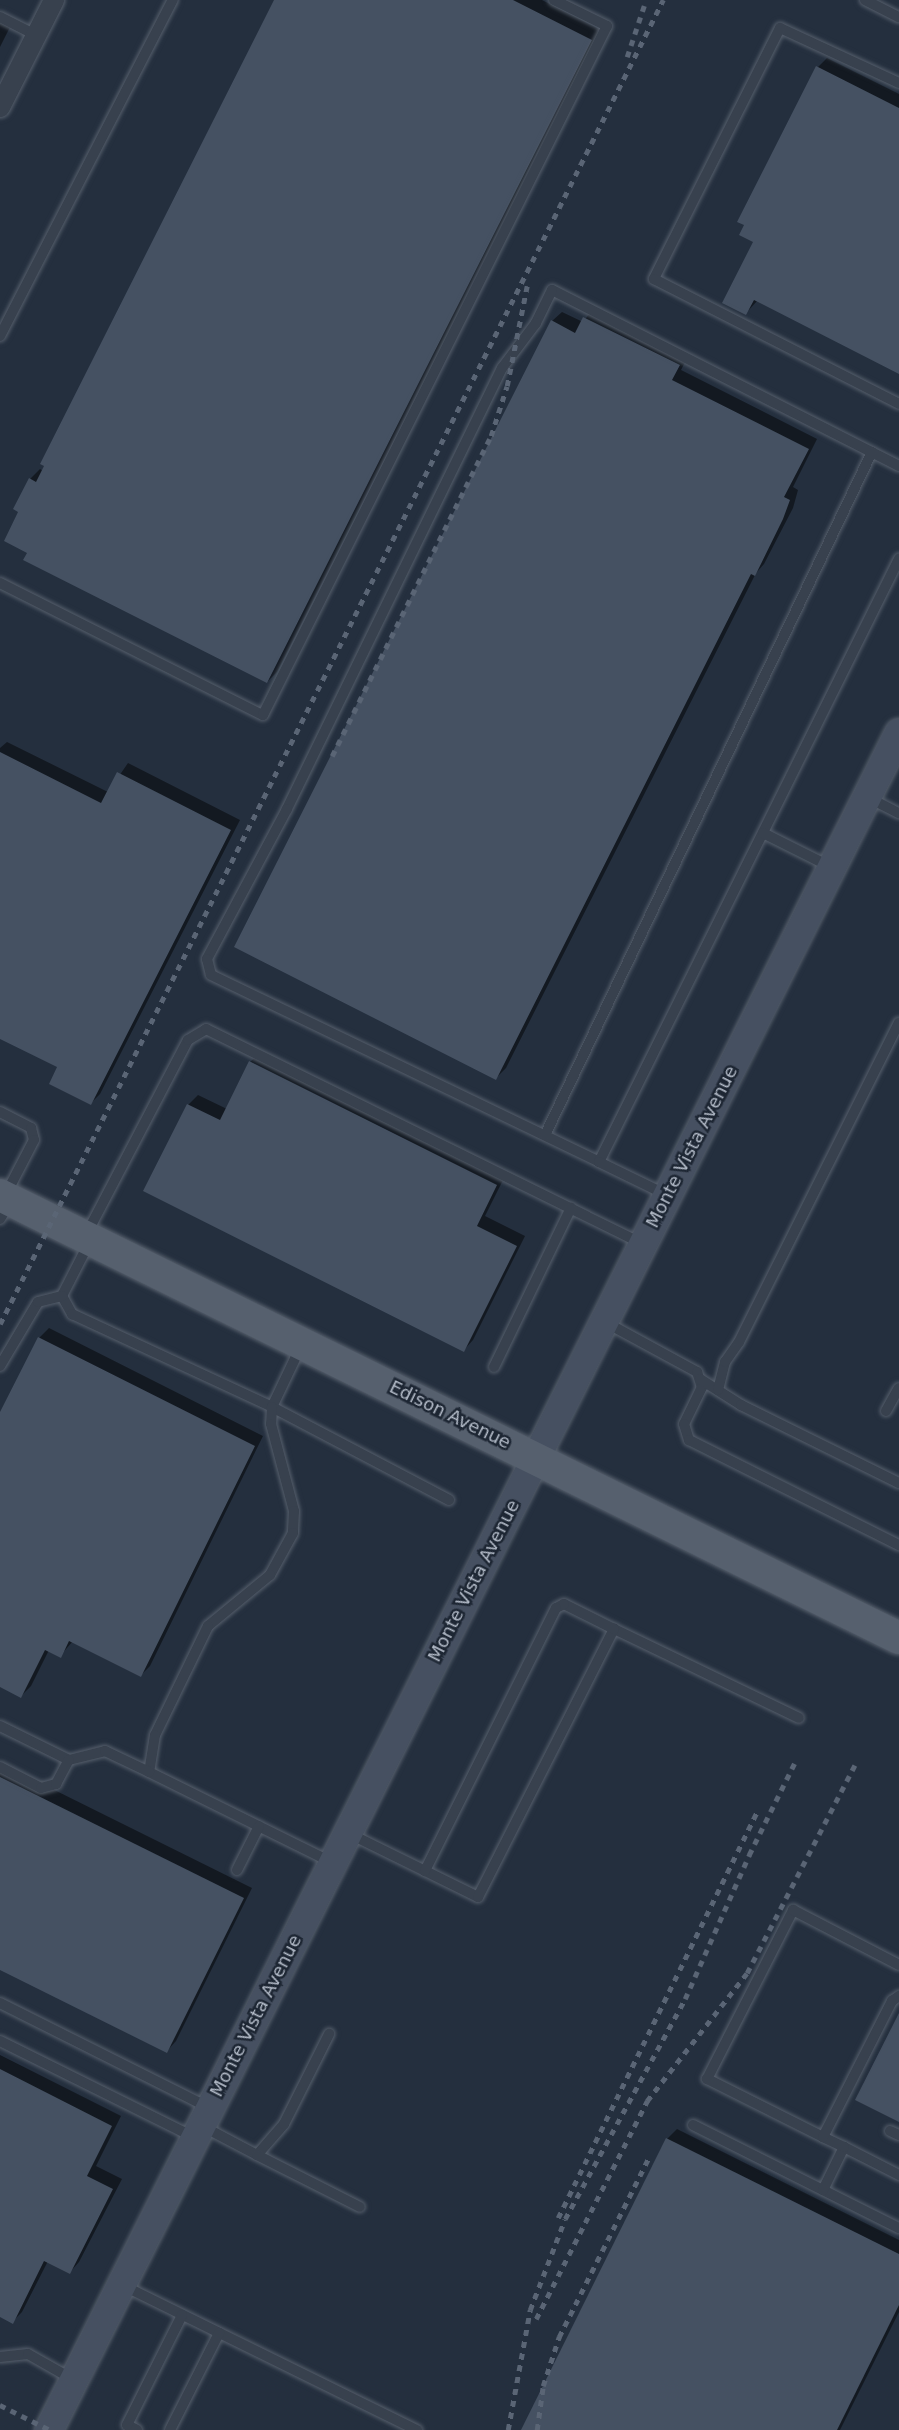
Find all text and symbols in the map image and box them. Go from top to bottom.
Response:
street label: Monte Vista Avenue [642,1062,742,1232]
street label: Edison Avenue [386,1376,514,1454]
street label: Monte Vista Avenue [424,1496,524,1666]
street label: Monte Vista Avenue [206,1931,306,2101]

